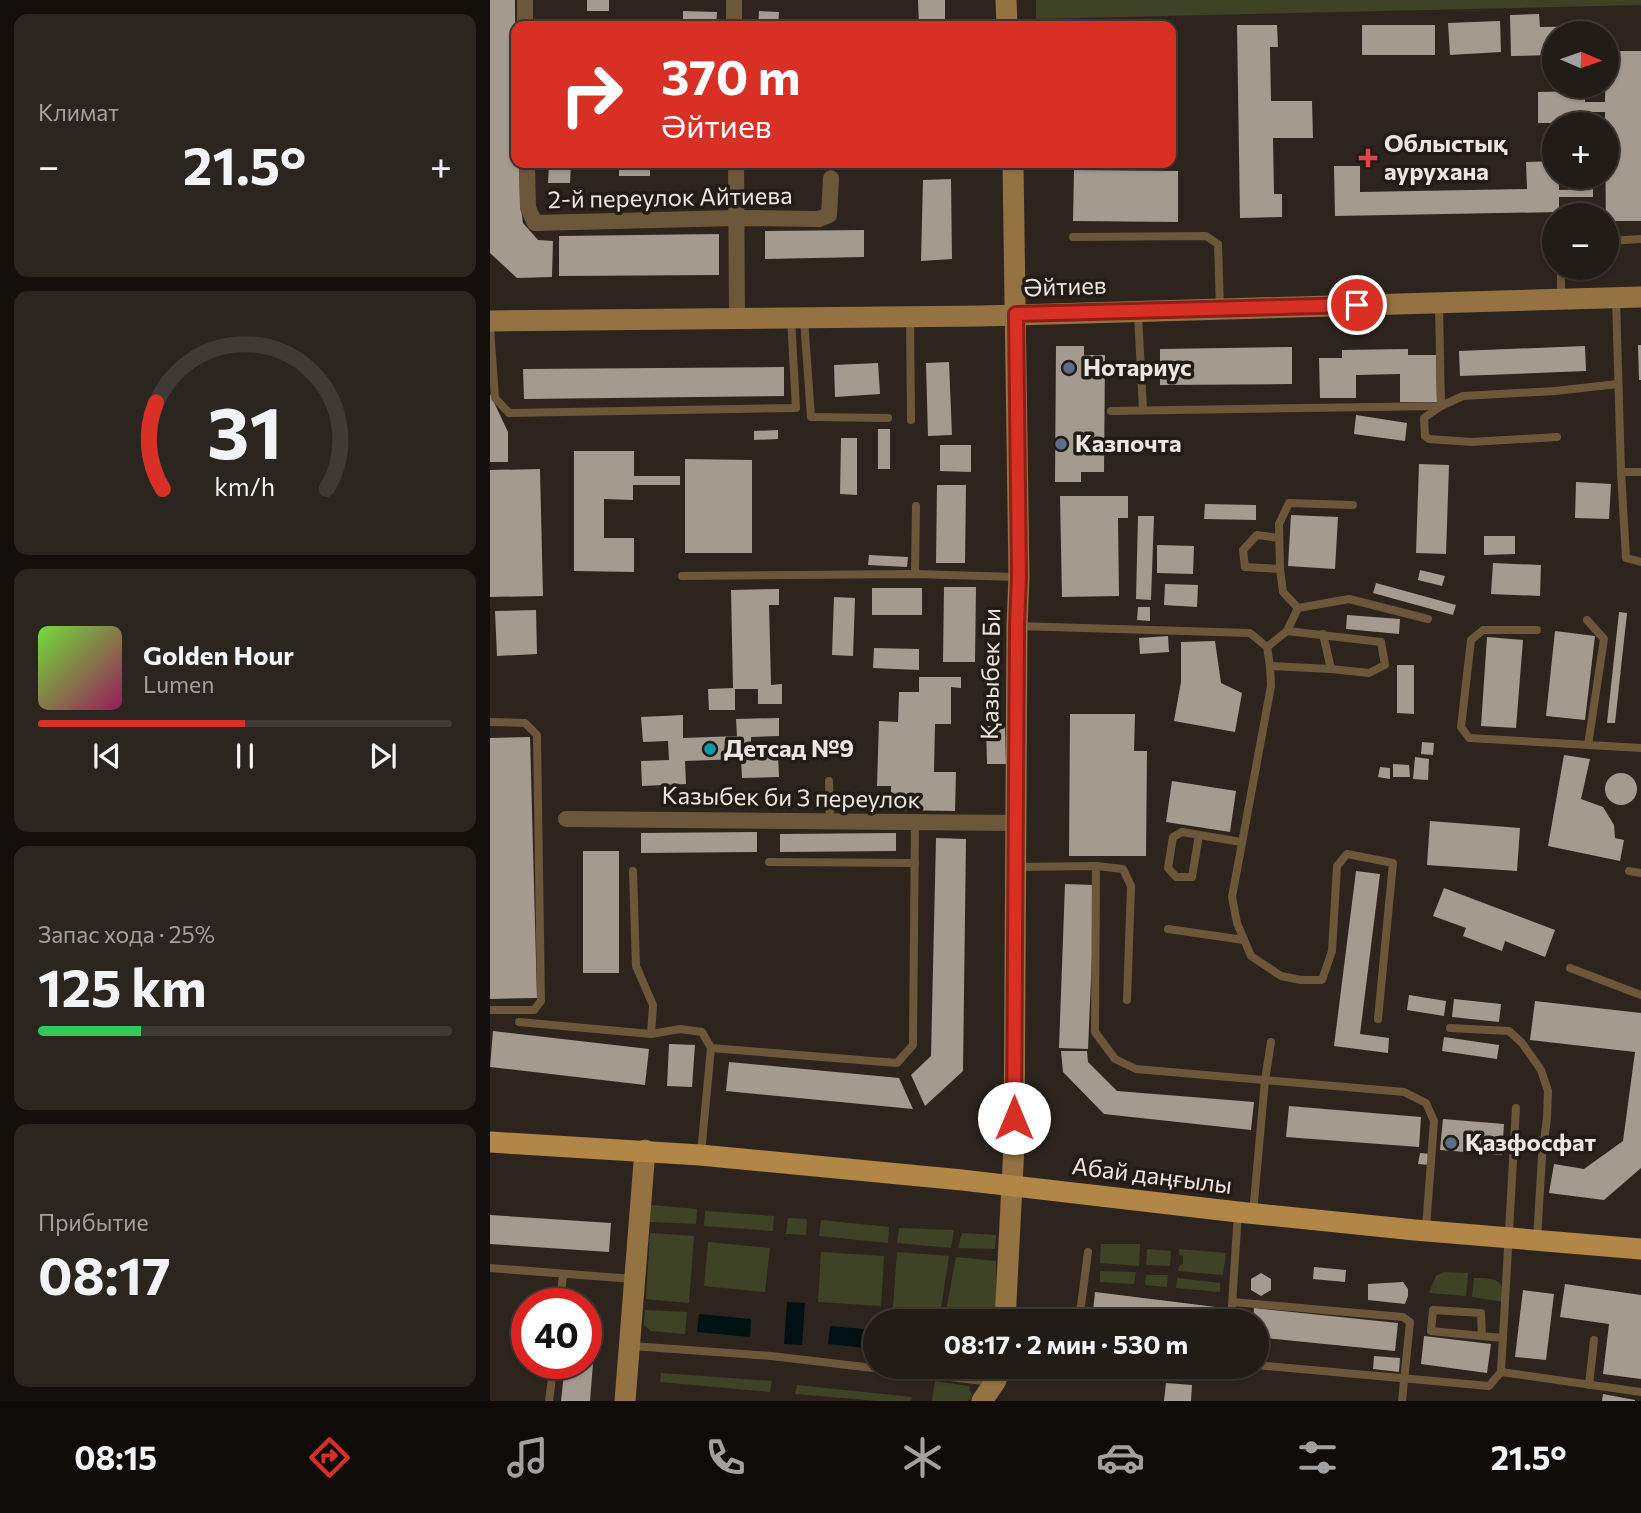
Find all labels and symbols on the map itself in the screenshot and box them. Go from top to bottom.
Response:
north arrow [1542,21,1619,98]
place label: Облыстық аурухана [1384,128,1508,185]
marker: Облыстық аурухана [1358,148,1378,168]
street label: 2-й переулок Айтиева [547,180,793,213]
street label: Әйтиев [1023,270,1107,301]
pin [1327,275,1387,335]
place label: Нотариус [1083,352,1192,381]
marker: Нотариус [1061,360,1077,376]
place label: Казпочта [1075,428,1182,457]
marker: Казпочта [1053,436,1069,452]
street label: Қазыбек Би [974,608,1005,740]
place label: Детсад №9 [724,733,854,762]
marker: Детсад №9 [702,741,718,757]
street label: Казыбек би 3 переулок [661,780,921,813]
position arrow [977,1081,1051,1155]
place label: Қазфосфат [1465,1127,1597,1156]
marker: Қазфосфат [1443,1135,1459,1151]
street label: Абай даңғылы [1070,1150,1234,1199]
speed limit sign: 40 [511,1288,602,1379]

